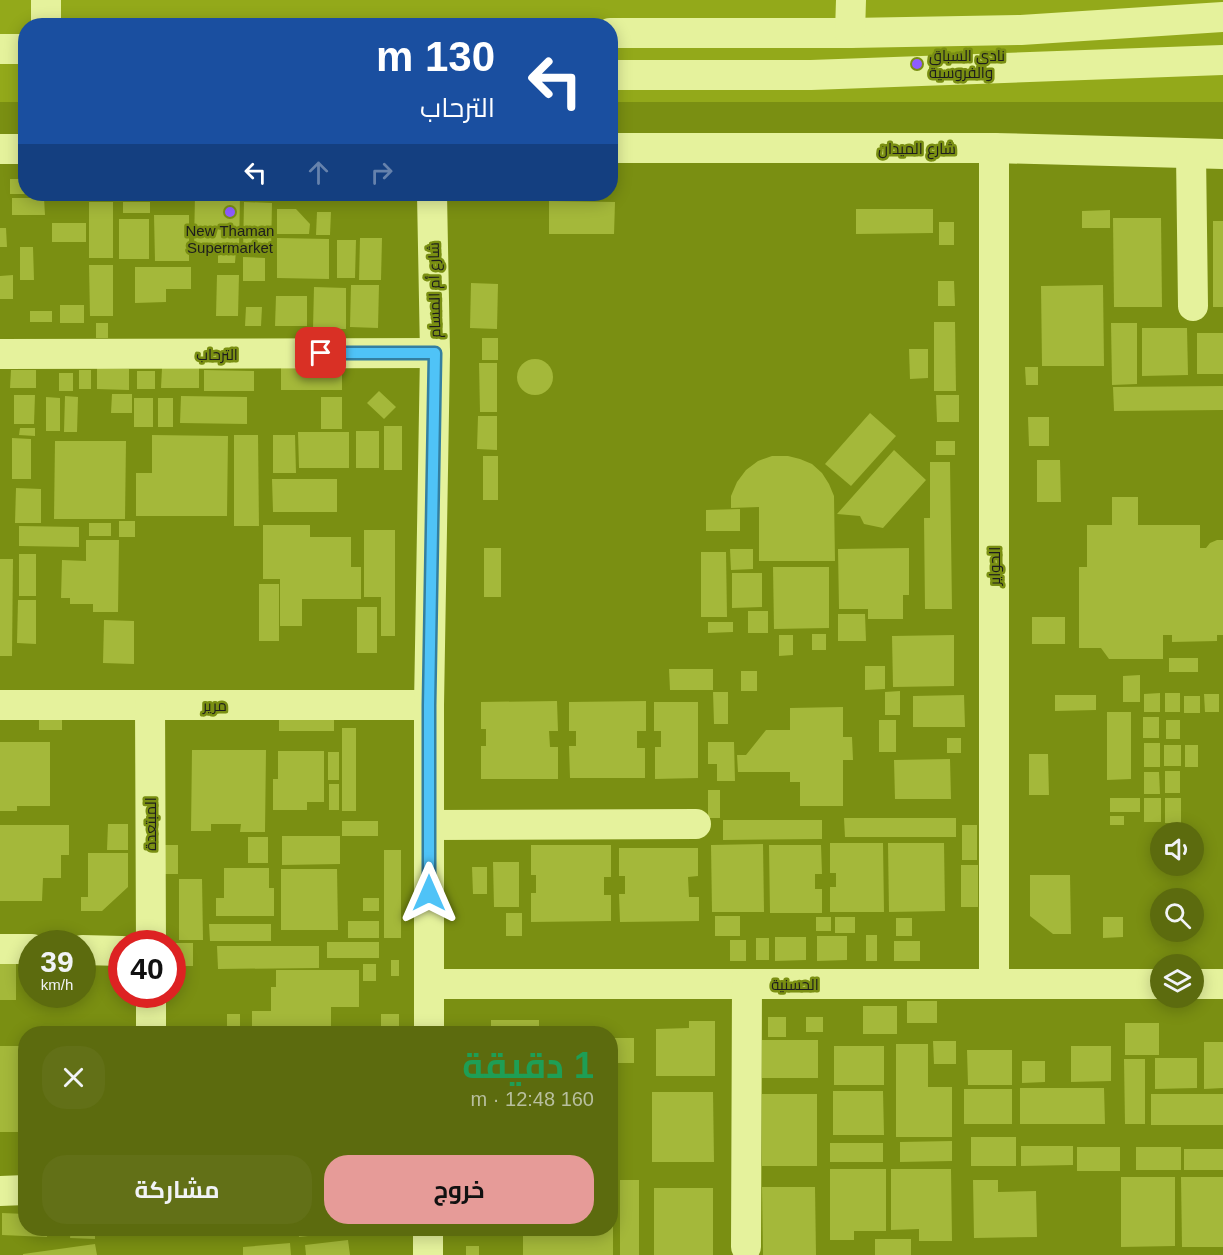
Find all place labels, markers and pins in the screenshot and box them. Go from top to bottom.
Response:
place label: نادي السباق والفروسية [929,47,1005,82]
marker: نادي السباق والفروسية [910,57,924,71]
marker: New Thaman Supermarket [223,205,237,219]
place label: New Thaman Supermarket [186,222,274,256]
pin [295,327,346,378]

